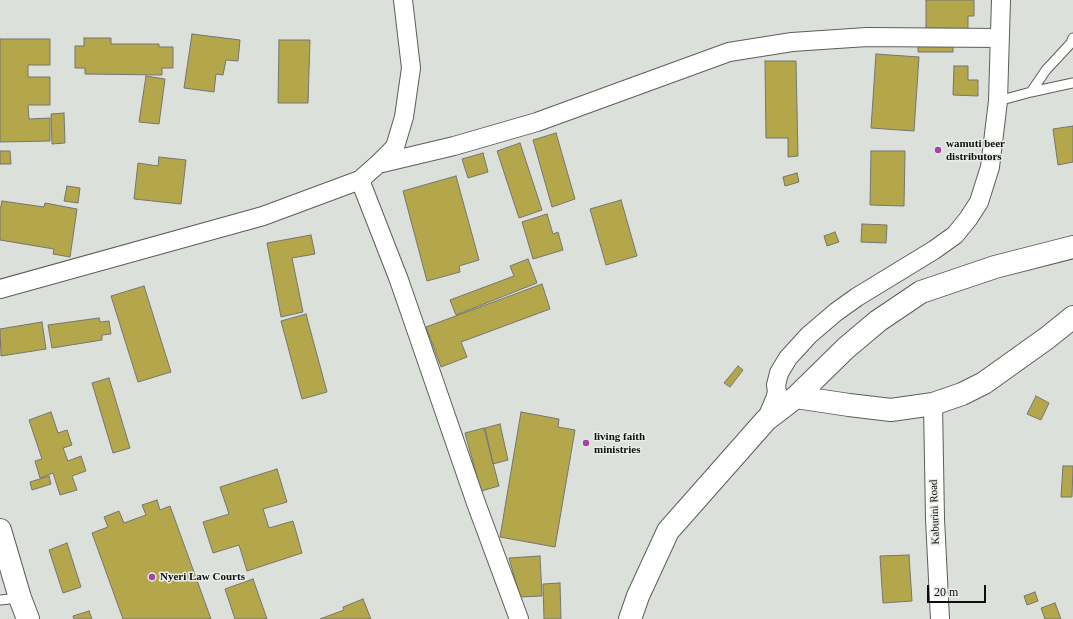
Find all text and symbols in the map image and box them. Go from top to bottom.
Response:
place label: wamuti beer distributors [946,137,1005,163]
marker: wamuti beer distributors [933,145,943,155]
place label: living faith ministries [594,430,645,456]
marker: living faith ministries [581,438,591,448]
street label: Kaburini Road [927,479,943,545]
place label: Nyeri Law Courts [160,570,245,584]
marker: Nyeri Law Courts [147,572,157,582]
scale bar [929,577,988,603]
text: 20 m [934,585,958,599]

